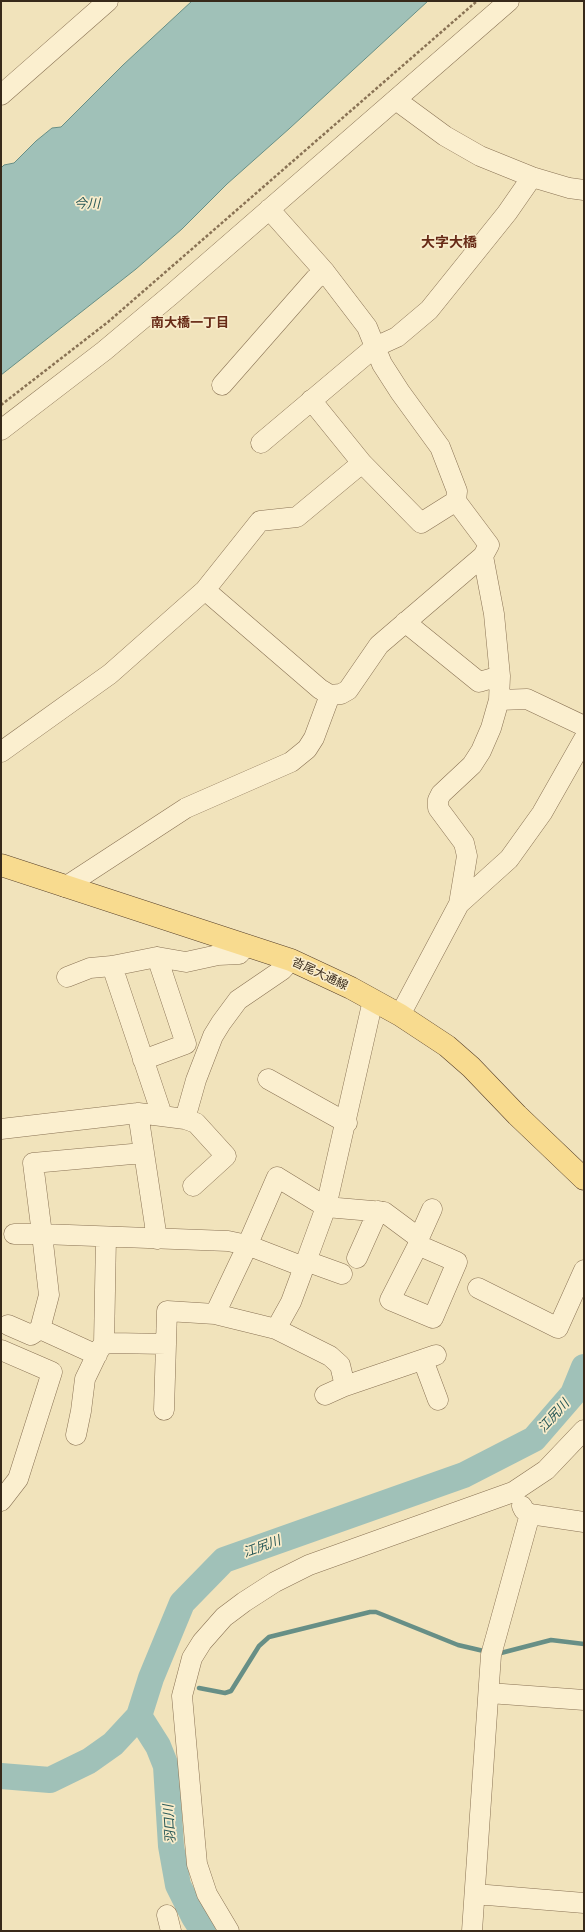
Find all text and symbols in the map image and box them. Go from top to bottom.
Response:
water label: 今川 [74,196,100,212]
district label: 大字大橋 [421,235,477,251]
district label: 南大橋一丁目 [151,315,229,331]
street label: 沓尾大通線 [290,955,350,993]
water label: 江尻川 [535,1396,573,1436]
water label: 江尻川 [241,1533,283,1561]
water label: 羽口川 [161,1804,179,1844]

